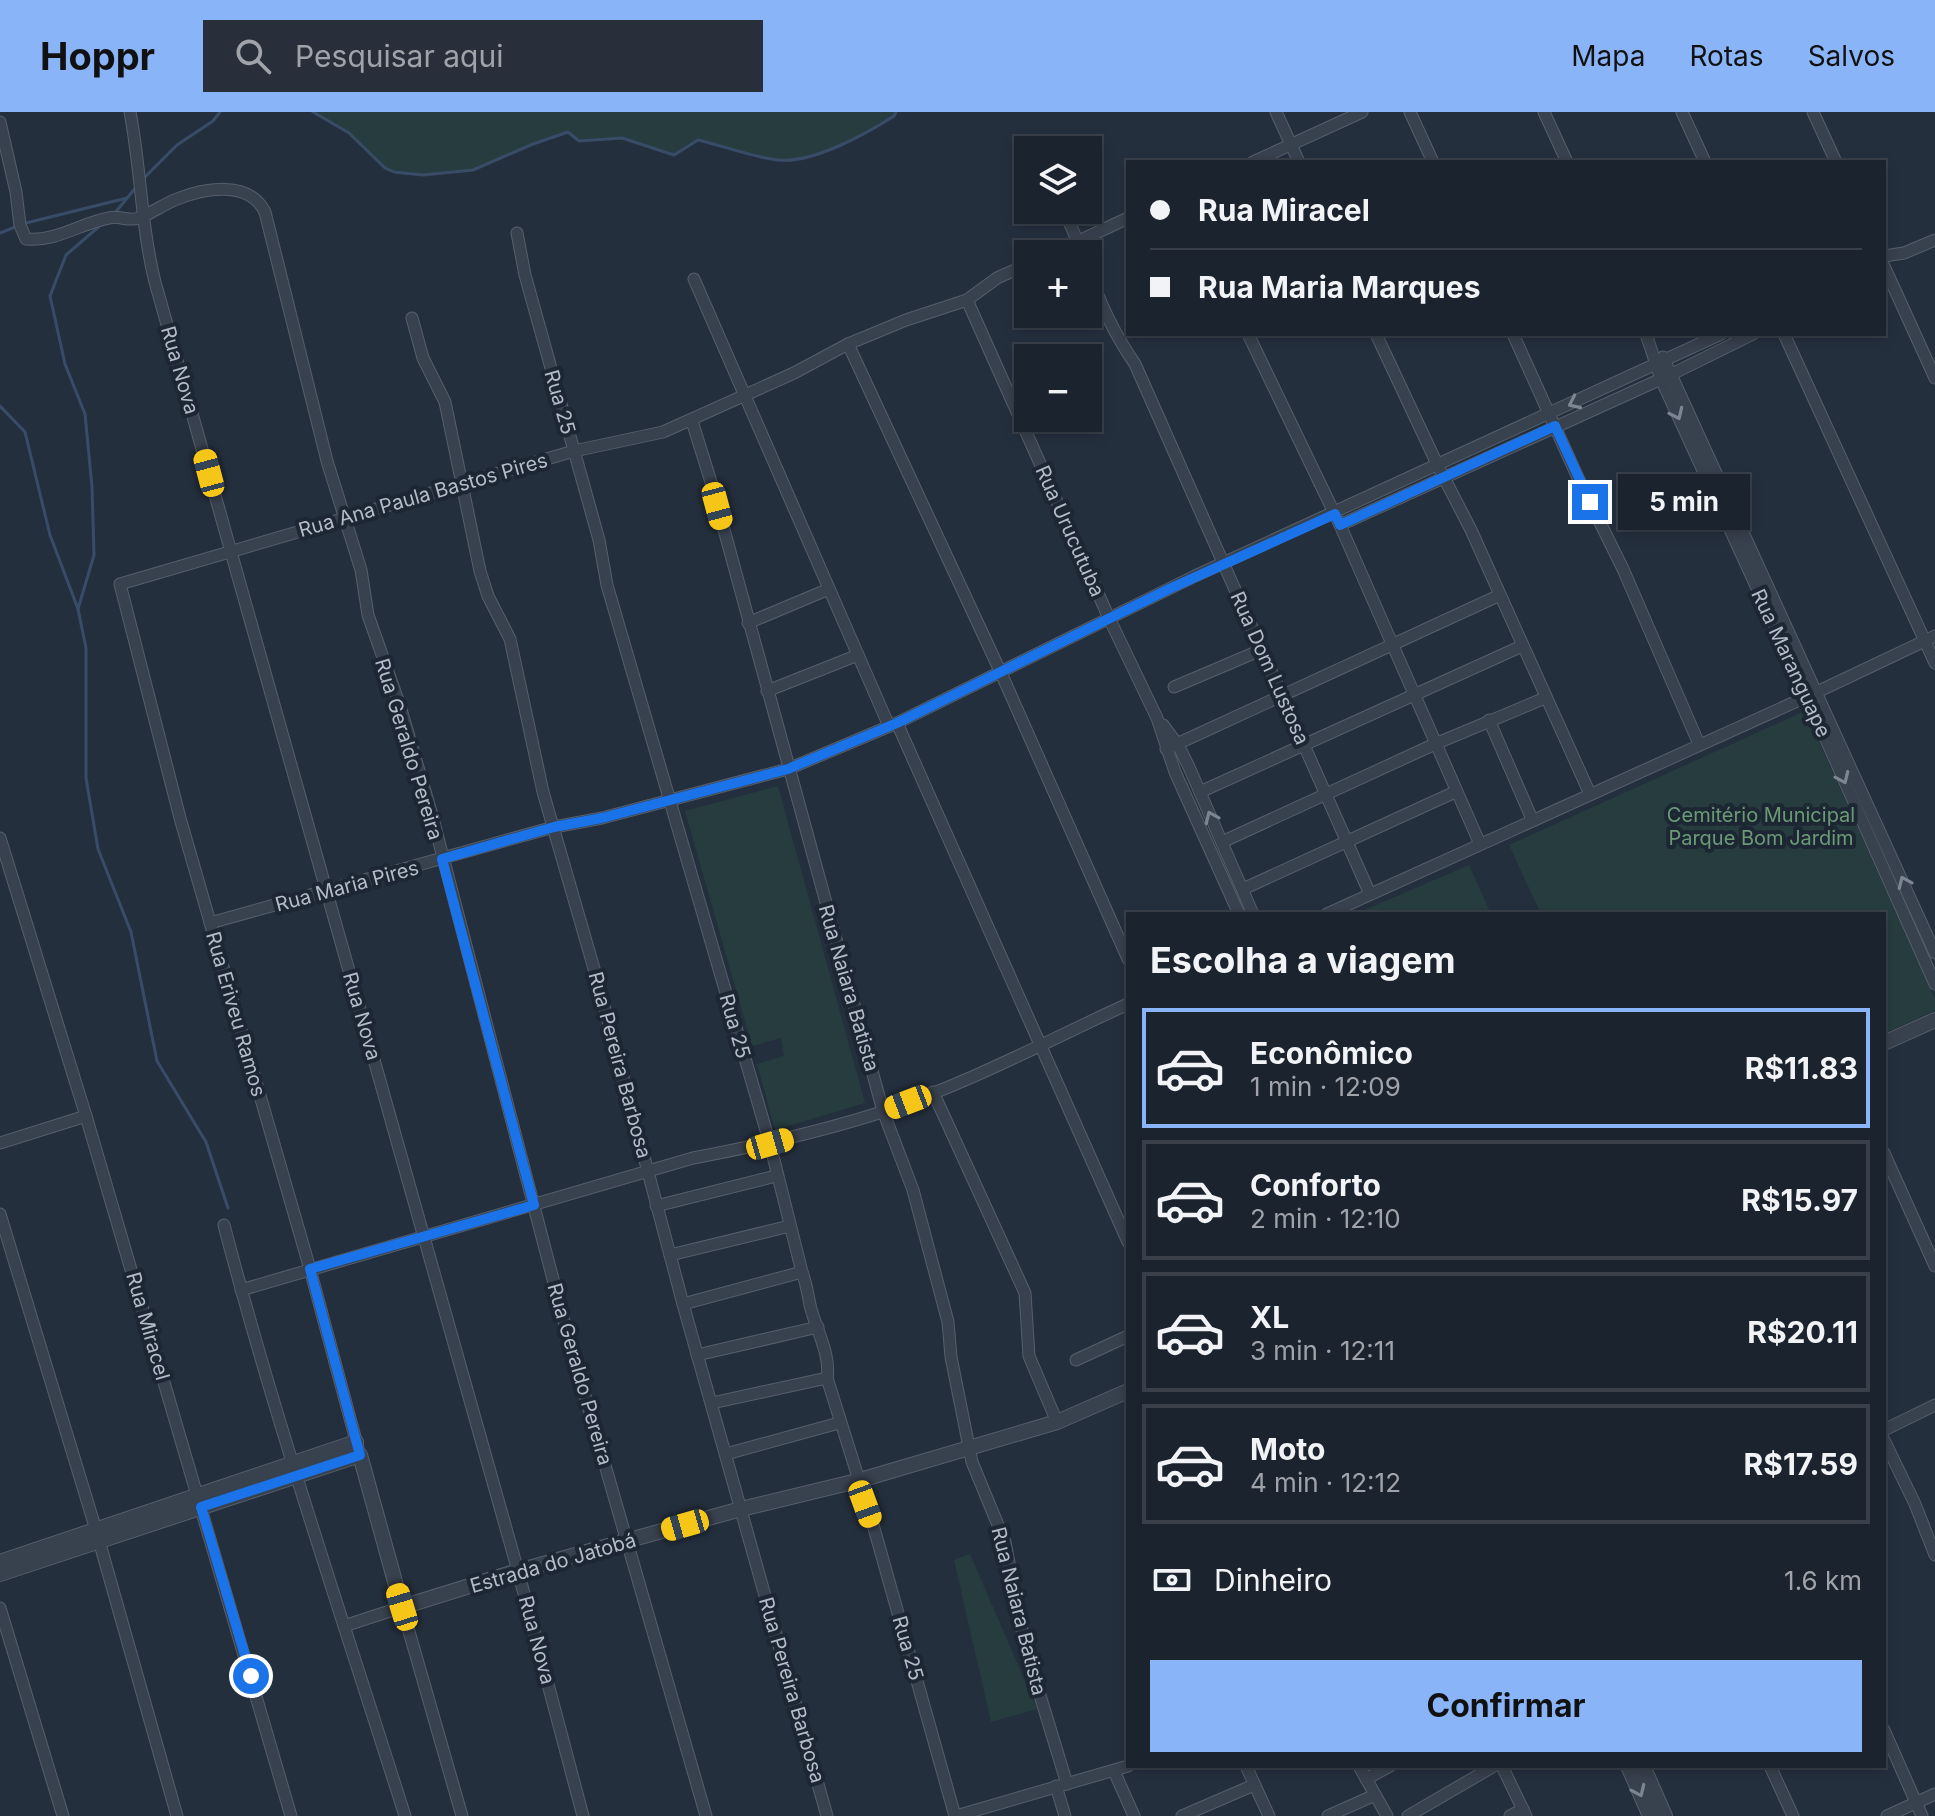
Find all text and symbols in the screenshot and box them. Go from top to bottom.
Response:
search box [203,20,763,92]
text: Hoppr [40,33,155,79]
icon: search [231,34,275,78]
text: Pesquisar aqui [295,38,503,74]
text: Mapa [1571,39,1645,73]
text: Rotas [1689,39,1764,73]
text: Salvos [1808,39,1895,73]
map controls [1014,136,1102,432]
button: layers [1014,136,1102,224]
text: Rua Miracel [1198,192,1370,228]
button: + [1014,240,1102,328]
text: Rua Maria Marques [1198,269,1480,305]
street label: Rua Nova [156,323,204,417]
button: − [1014,344,1102,432]
street label: Rua 25 [539,367,581,437]
one-way arrow [1568,393,1583,409]
one-way arrow [1667,406,1683,421]
car [191,447,227,499]
street label: Rua Ana Paula Bastos Pires [296,448,550,542]
street label: Rua Urucutuba [1030,462,1110,600]
callout: 5 min [1618,474,1750,530]
car [699,480,735,532]
route end [1572,484,1608,520]
text: 5 min [1649,486,1719,517]
street label: Rua Maranguape [1746,585,1836,741]
street label: Rua Dom Lustosa [1225,588,1315,748]
street label: Rua Geraldo Pereira [370,655,448,843]
one-way arrow [1834,770,1850,784]
park label: Cemitério Municipal Parque Bom Jardim [1667,803,1855,850]
one-way arrow [1205,810,1221,825]
street label: Rua Maria Pires [273,855,421,917]
one-way arrow [1897,875,1913,890]
street label: Rua Naiara Batista [814,902,884,1074]
street label: Rua Eriveu Ramos [201,929,271,1099]
text: Escolha a viagem [1150,938,1456,982]
street label: Rua Nova [338,969,386,1063]
street label: Rua Pereira Barbosa [584,969,656,1161]
street label: Rua 25 [714,991,756,1061]
icon: car [1154,1032,1226,1104]
text: Econômico [1250,1035,1413,1071]
text: R$11.83 [1745,1050,1858,1086]
text: 1 min · 12:09 [1250,1071,1401,1102]
car [881,1082,935,1122]
car [744,1126,796,1162]
icon: car [1154,1164,1226,1236]
text: Conforto [1250,1167,1381,1203]
text: R$15.97 [1741,1182,1858,1218]
text: 2 min · 12:10 [1250,1203,1401,1234]
street label: Rua Miracel [121,1269,175,1383]
street label: Rua Geraldo Pereira [543,1280,617,1468]
icon: car [1154,1296,1226,1368]
text: XL [1250,1299,1289,1335]
text: R$20.11 [1747,1314,1858,1350]
text: 3 min · 12:11 [1250,1335,1395,1366]
icon: car [1154,1428,1226,1500]
text: Moto [1250,1431,1325,1467]
text: R$17.59 [1744,1446,1858,1482]
text: 4 min · 12:12 [1250,1467,1401,1498]
car [846,1477,884,1531]
car [659,1507,711,1543]
street label: Rua Naiara Batista [986,1524,1052,1698]
street label: Estrada do Jatobá [467,1528,639,1598]
icon: cash [1150,1558,1194,1602]
text: Dinheiro [1214,1562,1332,1598]
text: 1.6 km [1784,1565,1862,1596]
car [384,1581,420,1633]
street label: Rua Nova [514,1593,560,1687]
street label: Rua Pereira Barbosa [754,1594,830,1786]
street label: Rua 25 [887,1613,929,1683]
route start [233,1658,269,1694]
button: Confirmar [1150,1660,1862,1752]
one-way arrow [1629,1783,1645,1797]

